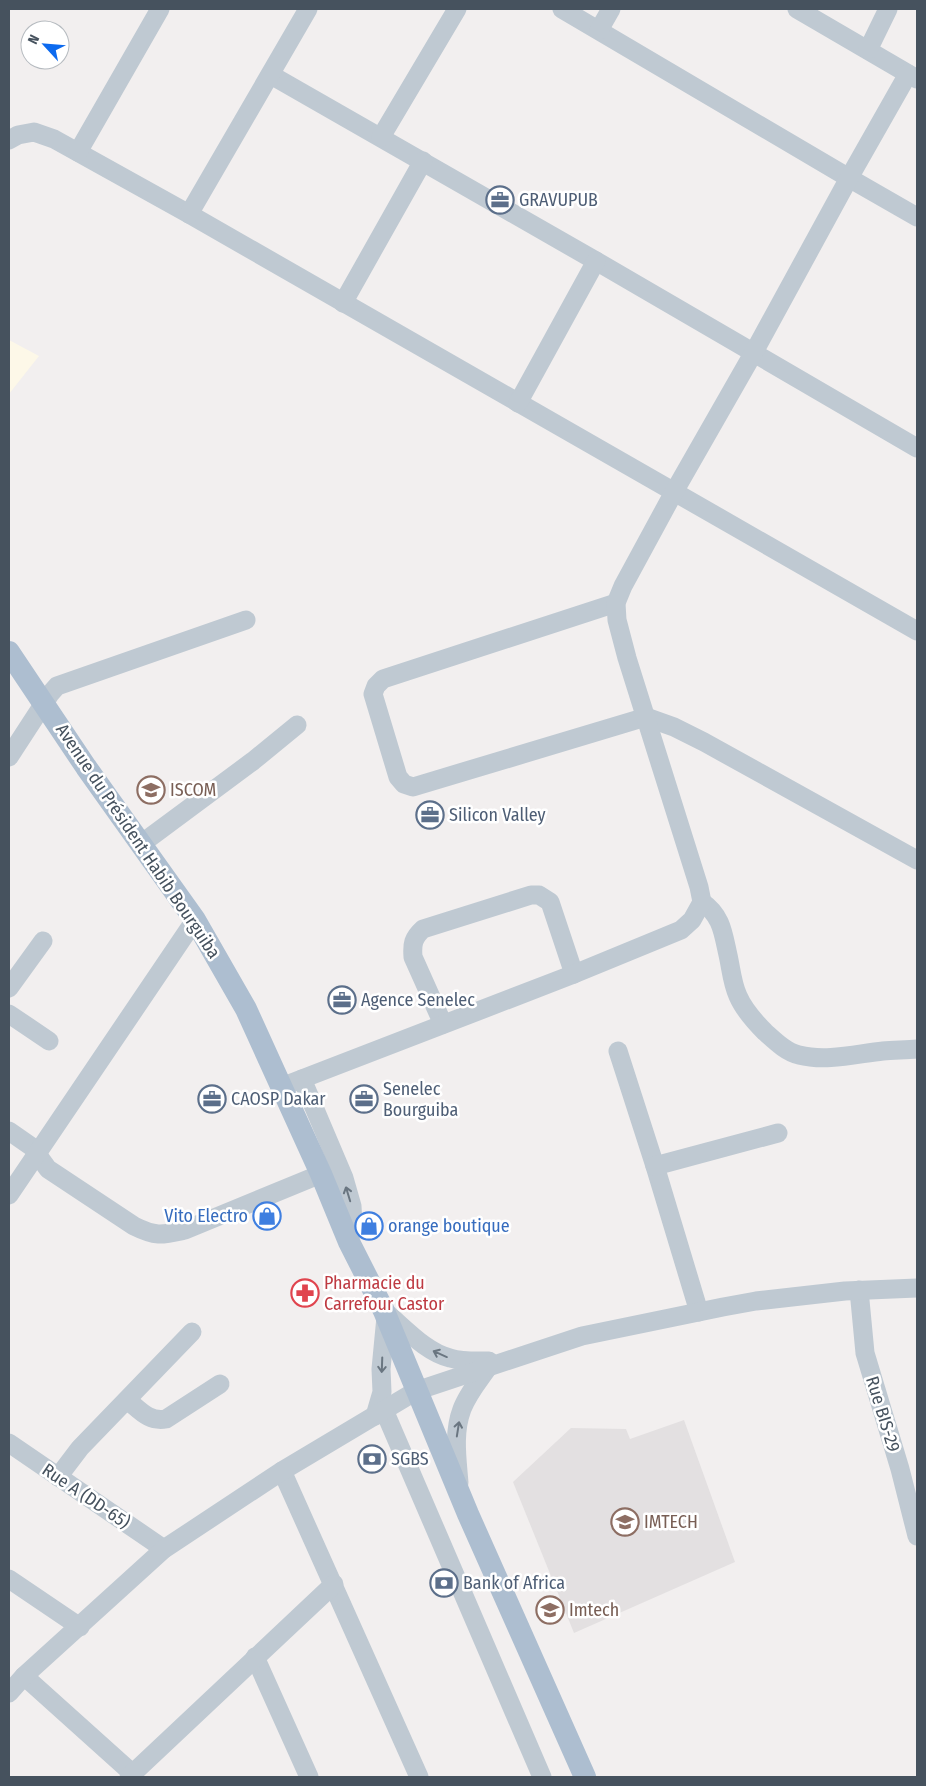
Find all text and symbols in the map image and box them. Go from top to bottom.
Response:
north arrow [20,20,70,70]
text: N [24,32,43,47]
office icon: GRAVUPUB [485,185,515,215]
place label: GRAVUPUB [519,189,598,211]
street label: Avenue du Président Habib Bourguiba [51,719,225,963]
school or university icon: ISCOM [136,775,166,805]
place label: ISCOM [170,779,216,801]
office icon: Silicon Valley [415,800,445,830]
place label: Silicon Valley [449,804,546,826]
office icon: Agence Senelec [327,985,357,1015]
place label: Agence Senelec [361,989,475,1011]
place label: Senelec Bourguiba [383,1078,458,1121]
office icon: CAOSP Dakar [197,1084,227,1114]
office icon: Senelec Bourguiba [349,1084,379,1114]
place label: CAOSP Dakar [231,1088,326,1110]
one-way arrow [343,1187,353,1203]
shop icon: Vito Electro [252,1201,282,1231]
place label: Vito Electro [164,1205,248,1227]
shop icon: orange boutique [354,1211,384,1241]
place label: orange boutique [388,1215,510,1237]
place label: Pharmacie du Carrefour Castor [324,1272,445,1315]
pharmacy icon: Pharmacie du Carrefour Castor [290,1278,320,1308]
one-way arrow [433,1349,448,1359]
one-way arrow [377,1357,386,1373]
street label: Rue BIS-29 [861,1374,905,1454]
one-way arrow [453,1421,463,1437]
bank icon: SGBS [357,1444,387,1474]
place label: SGBS [391,1448,429,1470]
street label: Rue A (DD-65) [38,1459,134,1533]
school or university icon: IMTECH [610,1507,640,1537]
place label: IMTECH [644,1511,698,1533]
bank icon: Bank of Africa [429,1568,459,1598]
place label: Bank of Africa [463,1572,565,1594]
school or university icon: Imtech [535,1595,565,1625]
place label: Imtech [569,1599,619,1621]

